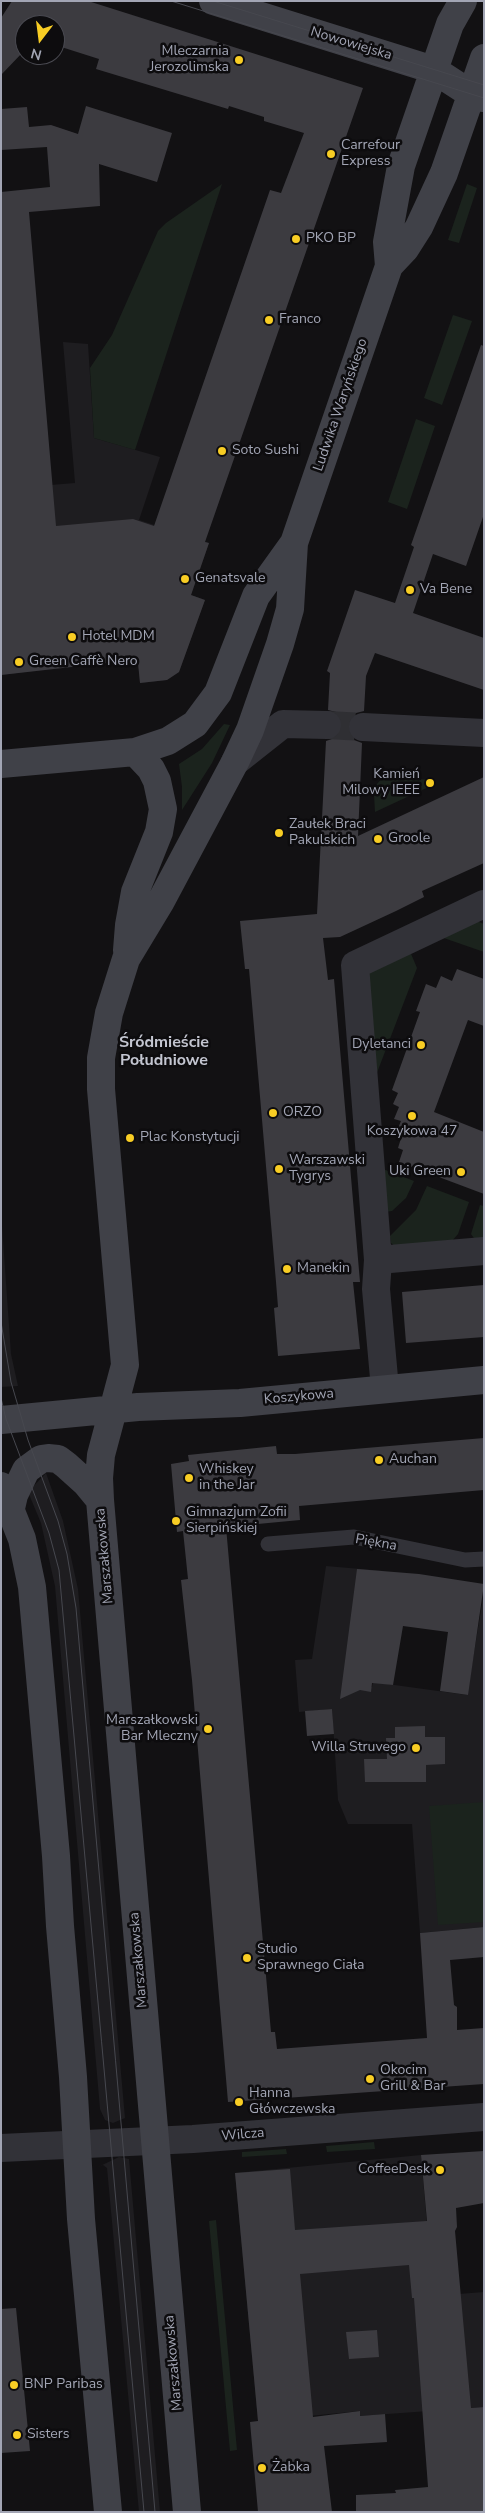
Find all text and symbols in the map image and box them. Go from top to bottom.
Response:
north arrow [15,15,65,65]
street label: Nowowiejska [308,24,394,64]
text: N [29,43,44,65]
place label: Mleczarnia Jerozolimska [150,44,229,76]
marker: Mleczarnia Jerozolimska [233,54,245,66]
place label: Carrefour Express [341,138,400,170]
marker: Carrefour Express [325,148,337,160]
place label: PKO BP [306,231,356,247]
marker: PKO BP [290,233,302,245]
place label: Franco [279,312,321,328]
marker: Franco [263,314,275,326]
street label: Ludwika Waryńskiego [310,336,372,474]
place label: Soto Sushi [232,443,299,459]
marker: Soto Sushi [216,445,228,457]
place label: Genatsvale [195,571,265,587]
marker: Genatsvale [179,573,191,585]
place label: Va Bene [420,582,472,598]
marker: Va Bene [404,584,416,596]
place label: Hotel MDM [82,629,155,645]
marker: Hotel MDM [66,631,78,643]
place label: Green Caffè Nero [29,654,138,670]
marker: Green Caffè Nero [13,656,25,668]
place label: Kamień Milowy IEEE [342,767,420,800]
marker: Kamień Milowy IEEE [424,777,436,789]
place label: Zaułek Braci Pakulskich [289,817,366,850]
marker: Zaułek Braci Pakulskich [273,827,285,839]
place label: Groole [388,831,430,847]
marker: Groole [372,833,384,845]
district label: Śródmieście Południowe [119,1033,209,1071]
place label: Dyletanci [352,1037,411,1053]
marker: Dyletanci [415,1039,427,1051]
place label: ORZO [283,1105,322,1121]
marker: ORZO [267,1107,279,1119]
marker: Koszykowa 47 [406,1110,418,1122]
place label: Koszykowa 47 [367,1124,457,1140]
place label: Plac Konstytucji [140,1130,240,1146]
marker: Plac Konstytucji [124,1132,136,1144]
place label: Warszawski Tygrys [289,1153,365,1186]
marker: Warszawski Tygrys [273,1163,285,1175]
place label: Uki Green [389,1164,451,1180]
marker: Uki Green [455,1166,467,1178]
place label: Manekin [297,1261,350,1277]
marker: Manekin [281,1263,293,1275]
street label: Koszykowa [263,1386,335,1408]
place label: Auchan [389,1452,437,1468]
marker: Auchan [373,1454,385,1466]
place label: Whiskey in the Jar [199,1462,255,1494]
marker: Whiskey in the Jar [183,1472,195,1484]
place label: Gimnazjum Zofii Sierpińskiej [186,1505,287,1538]
street label: Marszałkowska [92,1507,118,1605]
marker: Gimnazjum Zofii Sierpińskiej [170,1515,182,1527]
street label: Piękna [354,1531,398,1555]
place label: Marszałkowski Bar Mleczny [106,1713,198,1745]
marker: Marszałkowski Bar Mleczny [202,1723,214,1735]
place label: Willa Struvego [311,1740,406,1756]
marker: Willa Struvego [410,1742,422,1754]
street label: Marszałkowska [126,1911,152,2009]
place label: Studio Sprawnego Ciała [257,1942,364,1974]
marker: Studio Sprawnego Ciała [241,1952,253,1964]
place label: Okocim Grill & Bar [380,2063,446,2096]
marker: Okocim Grill & Bar [364,2073,376,2085]
place label: Hanna Główczewska [249,2086,335,2118]
marker: Hanna Główczewska [233,2096,245,2108]
street label: Wilcza [221,2125,265,2145]
place label: CoffeeDesk [358,2162,430,2178]
marker: CoffeeDesk [434,2164,446,2176]
street label: Marszałkowska [161,2314,187,2412]
place label: BNP Paribas [24,2377,103,2393]
marker: BNP Paribas [8,2379,20,2391]
place label: Sisters [27,2427,69,2443]
marker: Sisters [11,2429,23,2441]
place label: Żabka [272,2460,310,2476]
marker: Żabka [256,2462,268,2474]

